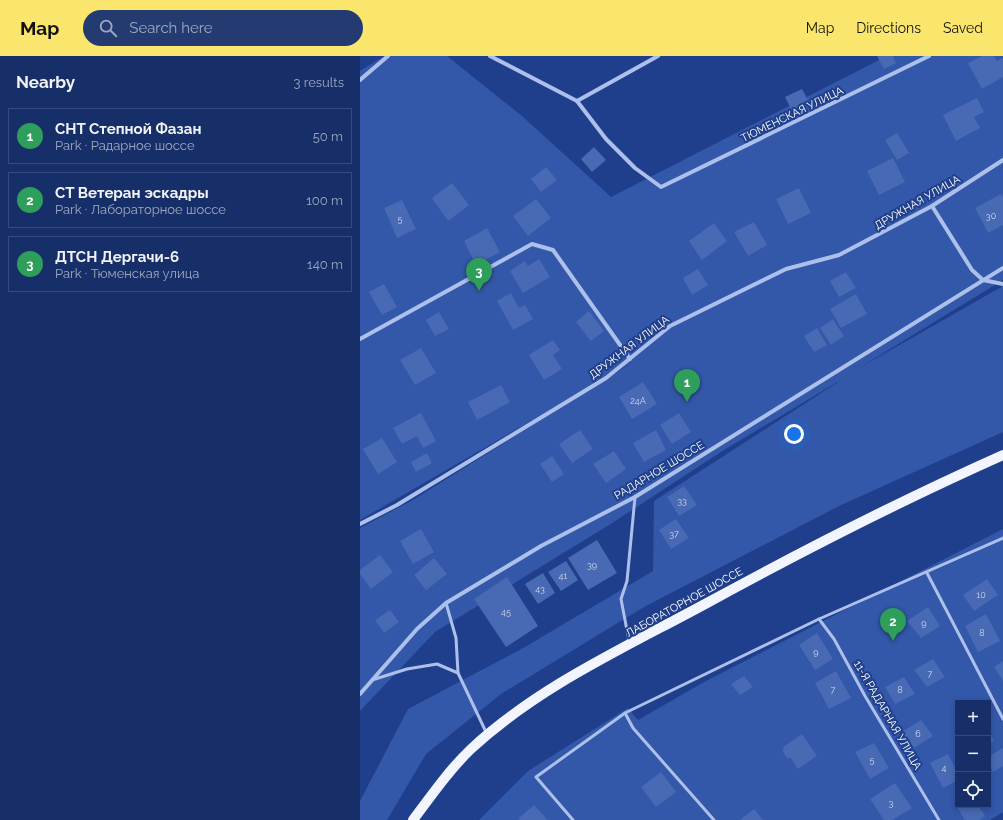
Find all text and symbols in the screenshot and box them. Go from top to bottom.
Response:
search box [83,10,363,46]
text: Map [20,17,59,39]
icon: search [97,17,119,39]
text: Search here [129,19,213,37]
text: Map [806,20,834,36]
text: Directions [856,20,921,36]
text: Saved [943,20,983,36]
text: Nearby [16,72,75,92]
text: 3 results [294,75,344,90]
street label: ТЮМЕНСКАЯ УЛИЦА [739,84,846,145]
text: СНТ Степной Фазан [55,120,201,138]
text: 1 [27,129,33,144]
text: 50 m [313,129,343,144]
text: Park · Радарное шоссе [55,138,195,153]
street label: ДРУЖНАЯ УЛИЦА [872,172,963,232]
text: СТ Ветеран эскадры [55,184,209,202]
text: 2 [26,193,34,208]
text: 100 m [306,193,343,208]
text: Park · Лабораторное шоссе [55,202,226,217]
house number: 30 [986,211,997,221]
house number: 5 [398,214,403,224]
text: ДТСН Дергачи-6 [55,248,179,266]
text: 3 [26,257,34,272]
text: 140 m [307,257,343,272]
pin: 3 [466,258,492,291]
text: Park · Тюменская улица [55,266,199,281]
street label: ДРУЖНАЯ УЛИЦА [587,313,672,382]
pin: 1 [674,369,700,402]
house number: 24А [630,396,646,406]
your location [784,424,804,444]
street label: РАДАРНОЕ ШОССЕ [612,438,707,502]
house number: 33 [677,496,687,506]
house number: 37 [669,529,679,539]
house number: 39 [587,560,597,570]
street label: ЛАБОРАТОРНОЕ ШОССЕ [623,565,745,640]
house number: 41 [559,571,568,581]
house number: 43 [535,584,545,594]
house number: 10 [976,590,986,600]
house number: 45 [501,607,511,617]
pin: 2 [880,608,906,641]
house number: 9 [921,618,927,628]
house number: 8 [979,628,985,638]
house number: 9 [813,647,819,657]
street label: 11-Я РАДАРНАЯ УЛИЦА [851,658,924,773]
house number: 7 [928,669,933,679]
house number: 7 [831,685,836,695]
house number: 8 [897,685,903,695]
map controls [955,700,991,808]
button: + [955,700,991,736]
house number: 6 [915,729,921,739]
button: − [955,736,991,772]
house number: 5 [870,755,875,765]
house number: 4 [942,763,947,773]
button: locate [955,772,991,808]
house number: 3 [889,798,894,808]

